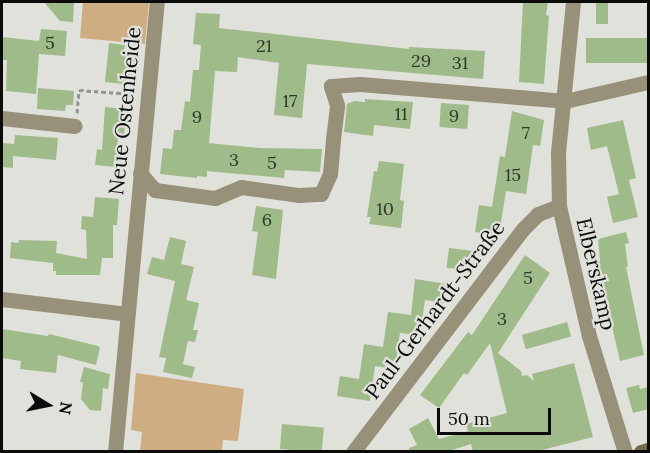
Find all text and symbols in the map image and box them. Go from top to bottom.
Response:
street label: Neue Ostenheide [104,26,146,196]
house number: 5 [45,32,55,54]
house number: 21 [256,35,272,57]
house number: 29 [411,50,431,72]
house number: 31 [452,52,468,74]
house number: 17 [283,90,297,112]
house number: 11 [394,103,408,125]
house number: 9 [449,105,459,127]
house number: 9 [192,106,202,128]
house number: 7 [522,122,530,144]
house number: 3 [229,149,239,171]
house number: 5 [267,152,277,174]
house number: 15 [505,164,521,186]
house number: 10 [376,198,394,220]
house number: 6 [262,209,272,231]
street label: Elberskamp [571,215,621,333]
street label: Paul-Gerhardt-Straße [360,216,510,404]
house number: 5 [523,267,533,289]
house number: 3 [497,308,507,330]
north arrow [18,375,78,435]
scale bar [440,396,554,434]
text: N [55,400,77,416]
text: 50 m [448,407,490,430]

